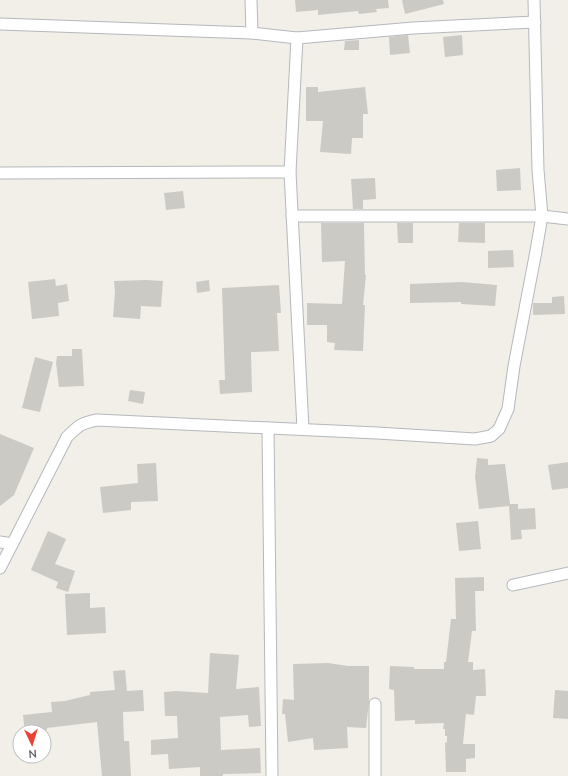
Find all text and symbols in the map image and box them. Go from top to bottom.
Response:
north arrow [12,724,52,764]
text: N [28,746,37,761]

